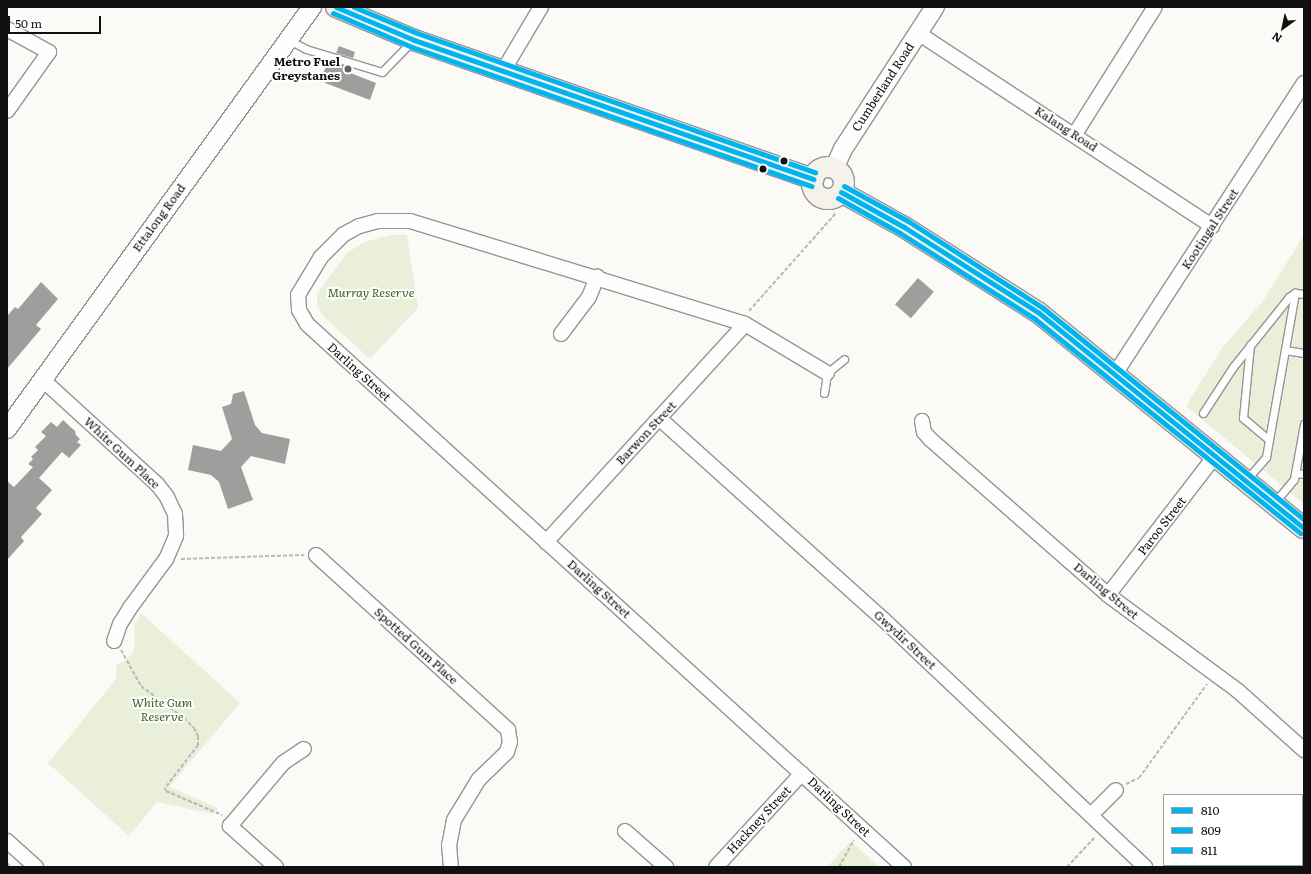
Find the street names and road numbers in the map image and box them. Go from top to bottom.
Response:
street label: Cumberland Road [849,40,917,134]
street label: Kalang Road [1032,103,1100,155]
street label: Ettalong Road [130,181,188,255]
street label: Kootingal Street [1179,186,1241,272]
street label: Darling Street [324,340,394,404]
street label: Barwon Street [613,398,679,468]
street label: White Gum Place [81,414,163,492]
street label: Paroo Street [1135,494,1189,558]
street label: Darling Street [564,557,634,621]
street label: Darling Street [1071,560,1141,622]
street label: Spotted Gum Place [371,605,461,687]
street label: Gwydir Street [871,608,939,672]
street label: Darling Street [805,774,873,840]
street label: Hackney Street [724,783,794,857]

